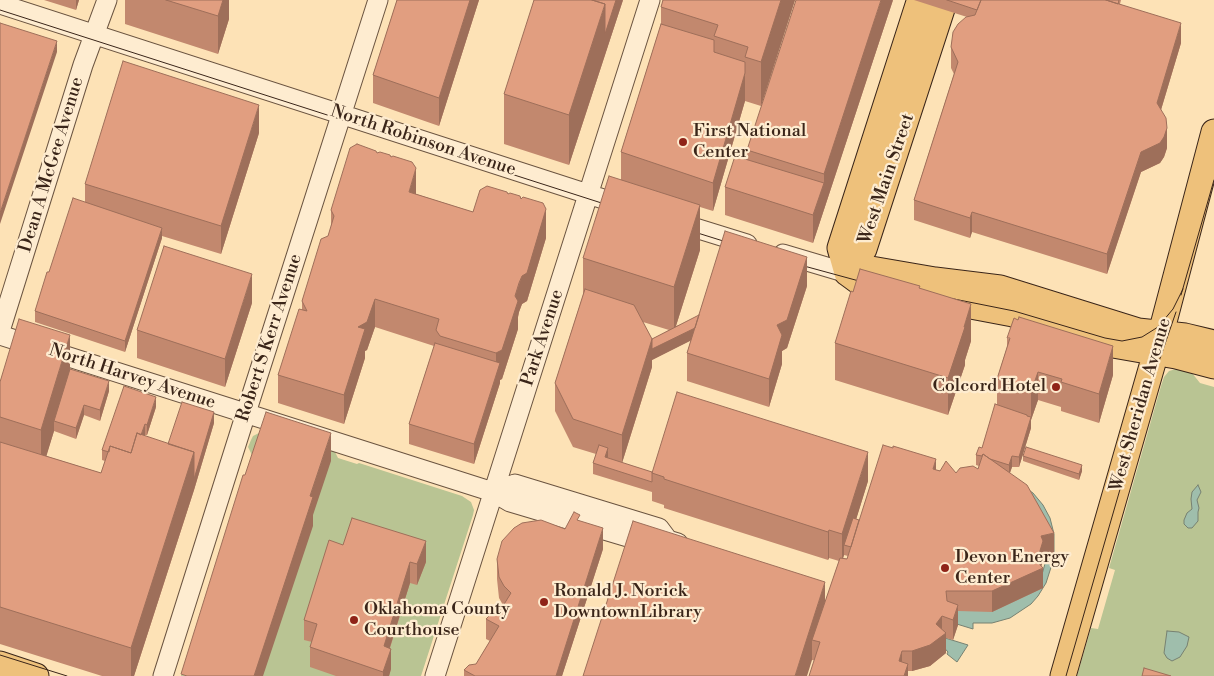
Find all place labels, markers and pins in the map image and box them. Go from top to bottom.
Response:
place label: First National Center [693,121,806,163]
marker: First National Center [677,136,689,148]
place label: Colcord Hotel [932,376,1046,398]
marker: Colcord Hotel [1050,381,1062,393]
place label: Devon Energy Center [955,547,1069,590]
marker: Devon Energy Center [939,562,951,574]
place label: Ronald J. Norick DowntownLibrary [554,581,702,624]
marker: Ronald J. Norick DowntownLibrary [538,596,550,608]
place label: Oklahoma County Courthouse [364,599,510,642]
marker: Oklahoma County Courthouse [348,614,360,626]

